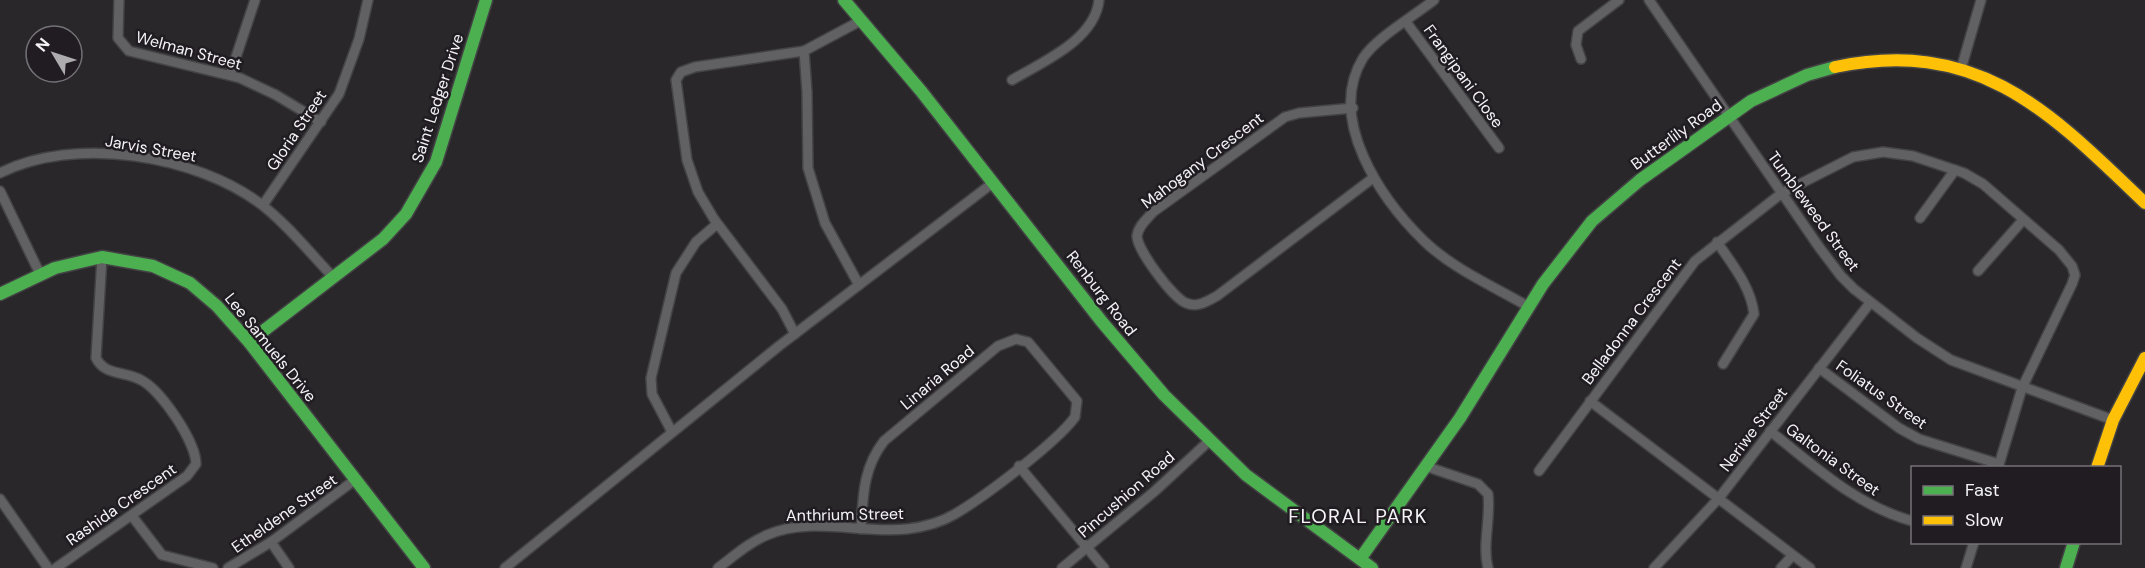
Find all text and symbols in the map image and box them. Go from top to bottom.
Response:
street label: Frangipani Close [1419,20,1508,132]
north arrow [24,24,84,84]
street label: Welman Street [133,26,244,75]
street label: Saint Ledger Drive [407,31,468,165]
text: N [31,34,55,56]
street label: Gloria Street [262,86,331,175]
street label: Butterlily Road [1627,94,1726,175]
street label: Mahogany Crescent [1137,107,1268,213]
street label: Jarvis Street [104,130,198,167]
street label: Tumbleweed Street [1763,147,1864,276]
street label: Renburg Road [1062,246,1141,340]
street label: Belladonna Crescent [1577,254,1686,389]
street label: Lee Samuels Drive [220,288,321,406]
street label: Linaria Road [896,340,979,414]
street label: Foliatus Street [1832,355,1931,434]
street label: Neriwe Street [1715,383,1792,476]
street label: Galtonia Street [1782,418,1884,501]
street label: Pincushion Road [1073,446,1179,542]
street label: Rashida Crescent [62,459,181,550]
legend [1911,466,2121,544]
street label: Etheldene Street [227,469,341,558]
text: Fast [1965,478,2000,502]
street label: Anthrium Street [786,503,904,526]
district label: FLORAL PARK [1288,503,1428,529]
text: Slow [1965,508,2004,532]

